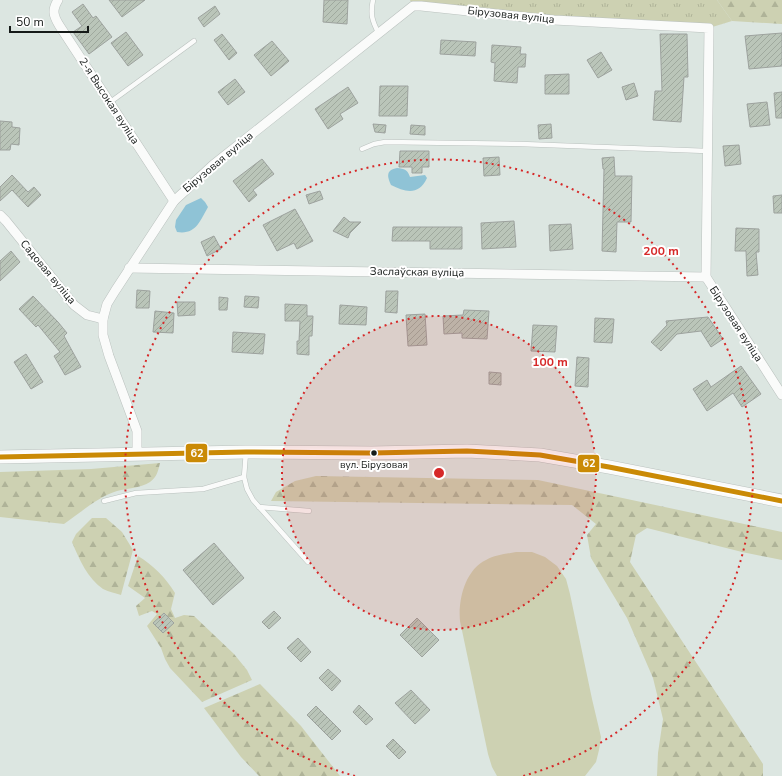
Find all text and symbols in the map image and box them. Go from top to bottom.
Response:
street label: Бірузовая вуліца [467,3,555,27]
scale bar [10,8,88,34]
text: 50 m [16,14,44,30]
street label: 2-я Высокая вуліца [75,55,143,147]
street label: Бірузовая вуліца [180,128,256,196]
street label: Садовая вуліца [17,237,79,307]
text: 200 m [643,243,679,259]
street label: Заслаўская вуліца [370,264,465,280]
street label: Бірузовая вуліца [706,283,766,365]
text: 100 m [532,354,568,370]
line badge: 62 [185,443,208,463]
text: 62 [190,446,204,461]
marker: вул. Бірузовая [369,448,379,458]
line badge: 62 [577,454,600,473]
text: 62 [582,456,596,471]
place label: вул. Бірузовая [340,458,408,472]
centre of rings [432,466,446,480]

